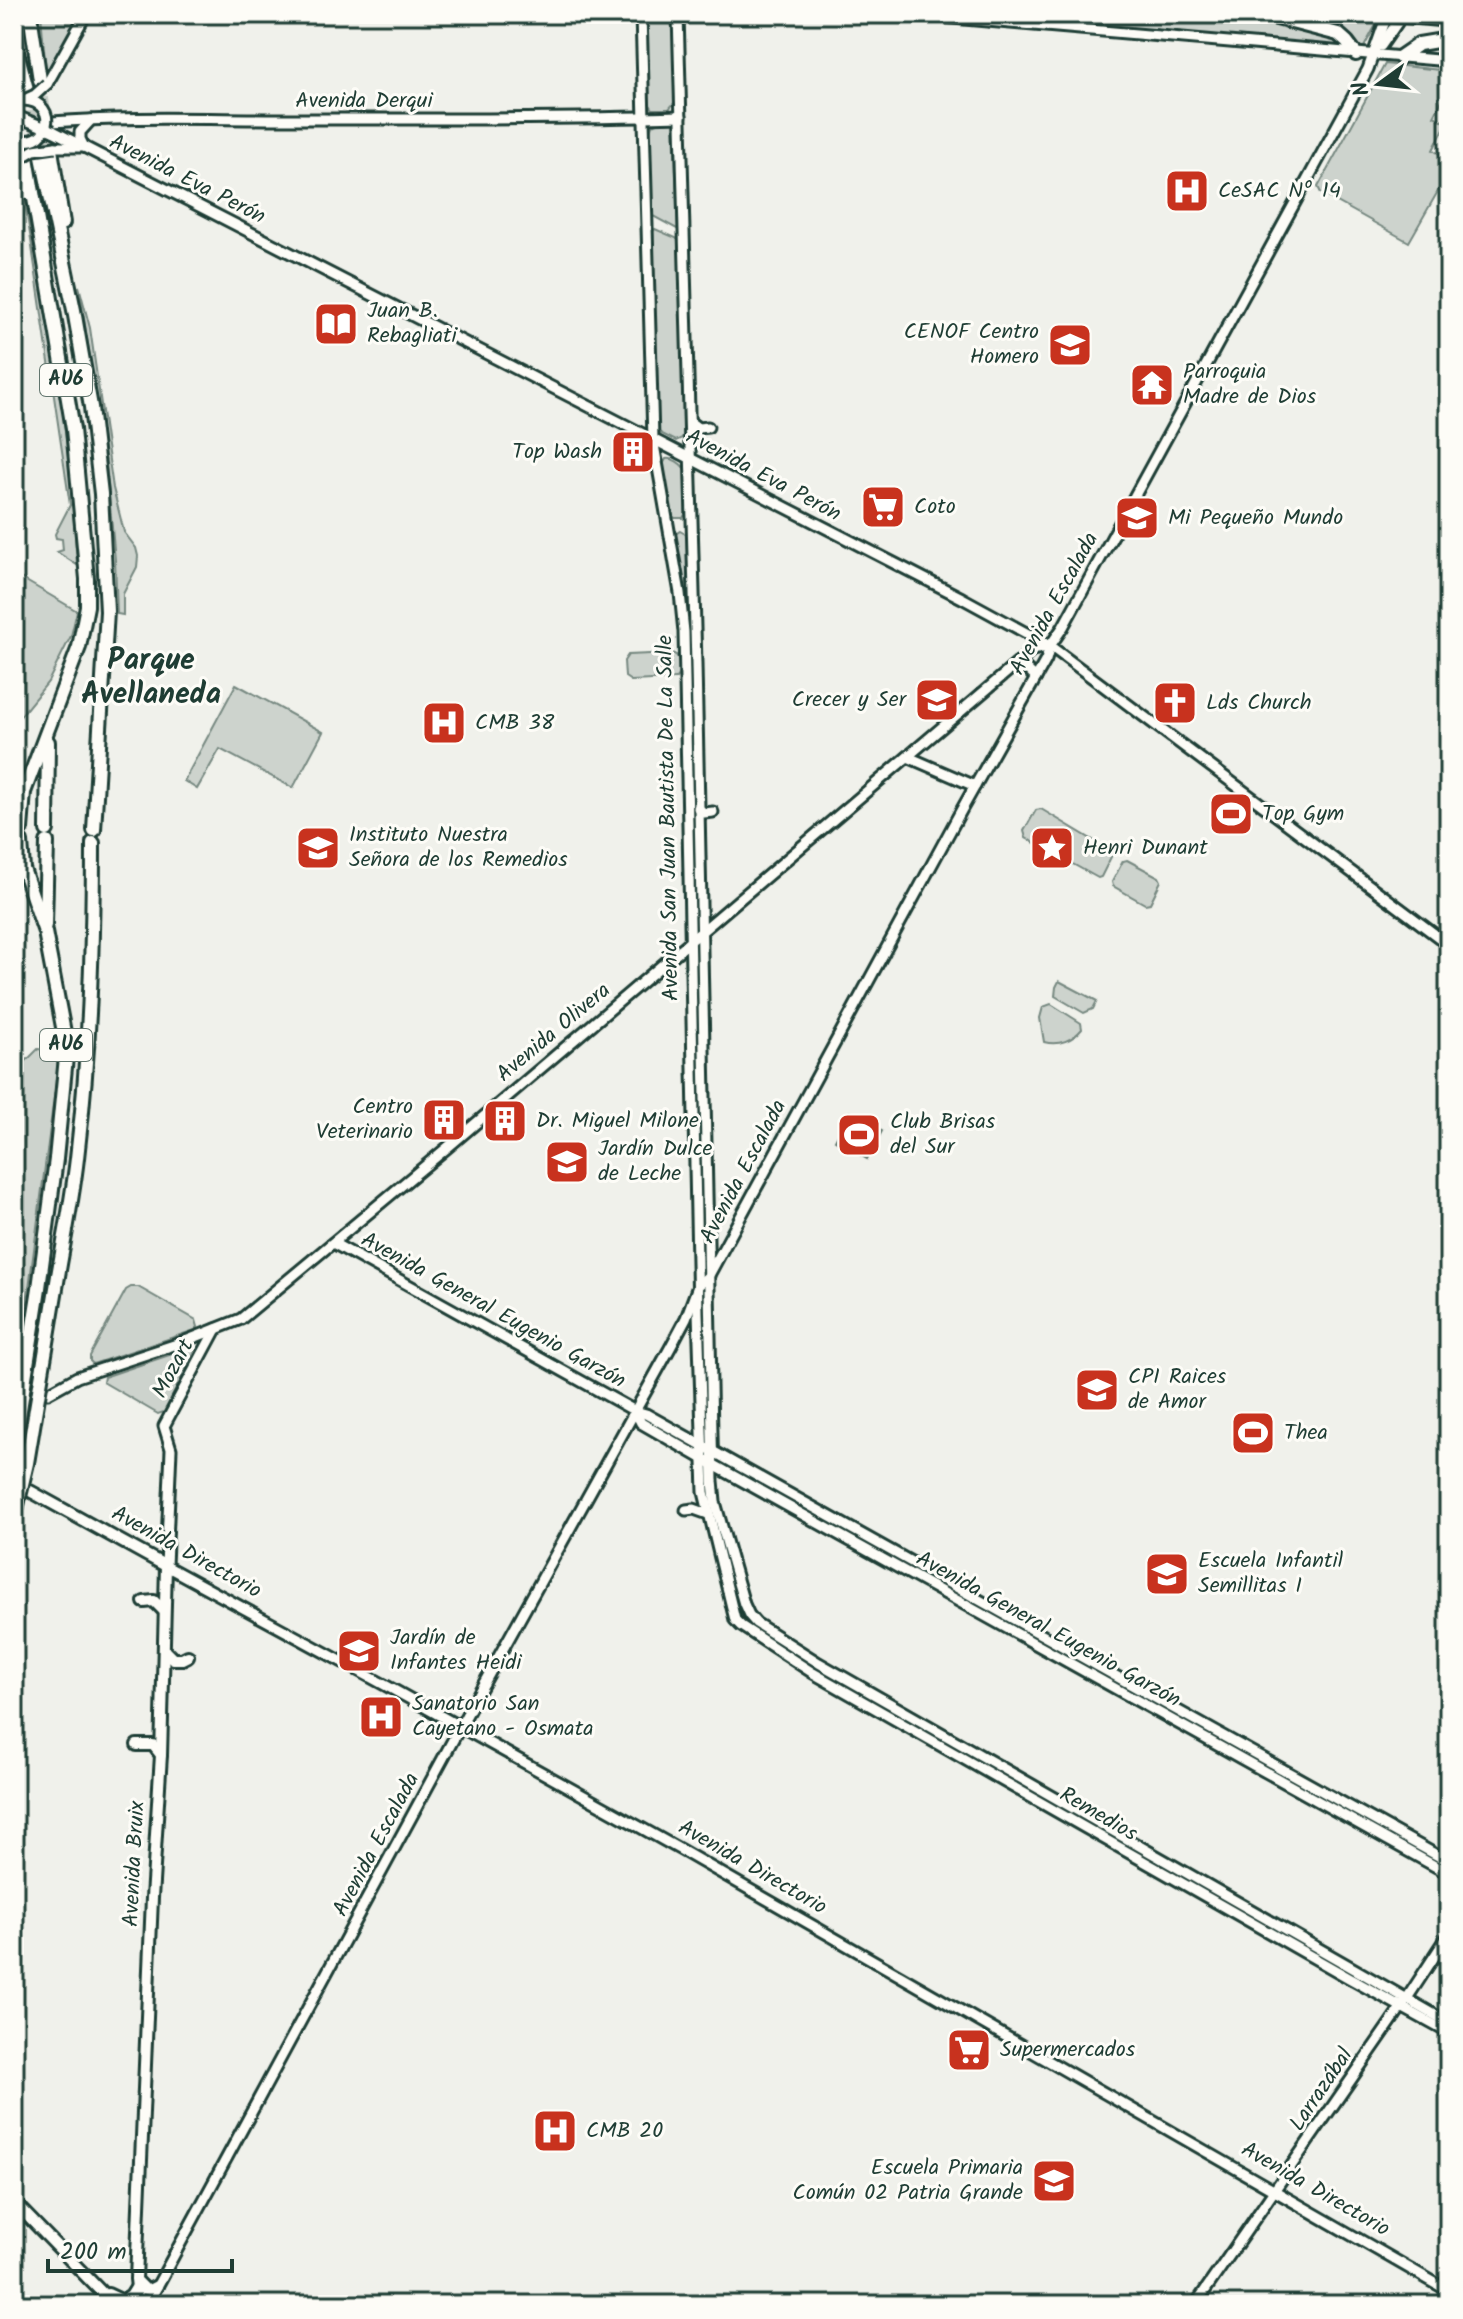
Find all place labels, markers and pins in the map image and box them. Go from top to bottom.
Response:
hospital icon: CeSAC Nº 14 [1163,167,1211,215]
place label: CeSAC Nº 14 [1218,174,1341,209]
place label: Juan B. Rebagliati [367,294,458,354]
library icon: Juan B. Rebagliati [312,300,360,348]
place label: CENOF Centro Homero [904,315,1039,375]
school or university icon: CENOF Centro Homero [1046,321,1094,369]
place label: Parroquia Madre de Dios [1183,355,1317,415]
temple icon: Parroquia Madre de Dios [1128,361,1176,409]
building icon: Top Wash [609,428,657,476]
place label: Top Wash [512,435,602,470]
supermarket icon: Coto [859,483,907,531]
place label: Coto [914,490,956,525]
school or university icon: Mi Pequeño Mundo [1113,494,1161,542]
place label: Mi Pequeño Mundo [1168,501,1343,536]
school or university icon: Crecer y Ser [913,676,961,724]
church icon: Lds Church [1151,679,1199,727]
place label: Crecer y Ser [792,683,908,718]
place label: Lds Church [1206,686,1312,721]
hospital icon: CMB 38 [420,699,468,747]
place label: CMB 38 [475,706,555,741]
sports icon: Top Gym [1207,790,1255,838]
place label: Top Gym [1262,797,1344,832]
place label: Instituto Nuestra Señora de los Remedios [349,818,568,878]
school or university icon: Instituto Nuestra Señora de los Remedios [294,824,342,872]
place icon: Henri Dunant [1028,824,1076,872]
place label: Henri Dunant [1083,831,1208,866]
place label: Centro Veterinario [316,1090,413,1150]
building icon: Centro Veterinario [420,1096,468,1144]
building icon: Dr. Miguel Milone [481,1097,529,1145]
place label: Dr. Miguel Milone [536,1104,699,1139]
place label: Club Brisas del Sur [890,1105,996,1165]
sports icon: Club Brisas del Sur [835,1111,883,1159]
place label: Jardín Dulce de Leche [598,1132,713,1192]
school or university icon: Jardín Dulce de Leche [543,1138,591,1186]
place label: CPI Raices de Amor [1128,1360,1227,1420]
school or university icon: CPI Raices de Amor [1073,1366,1121,1414]
sports icon: Thea [1229,1409,1277,1457]
place label: Thea [1284,1416,1328,1451]
place label: Escuela Infantil Semillitas I [1198,1544,1344,1604]
school or university icon: Escuela Infantil Semillitas I [1143,1550,1191,1598]
place label: Jardín de Infantes Heidi [390,1621,522,1681]
school or university icon: Jardín de Infantes Heidi [335,1627,383,1675]
place label: Sanatorio San Cayetano - Osmata [412,1687,594,1747]
hospital icon: Sanatorio San Cayetano - Osmata [357,1693,405,1741]
supermarket icon: Supermercados [945,2026,993,2074]
place label: Supermercados [1000,2033,1136,2068]
hospital icon: CMB 20 [531,2107,579,2155]
place label: CMB 20 [586,2114,663,2149]
place label: Escuela Primaria Común 02 Patria Grande [793,2151,1023,2211]
school or university icon: Escuela Primaria Común 02 Patria Grande [1030,2157,1078,2205]

